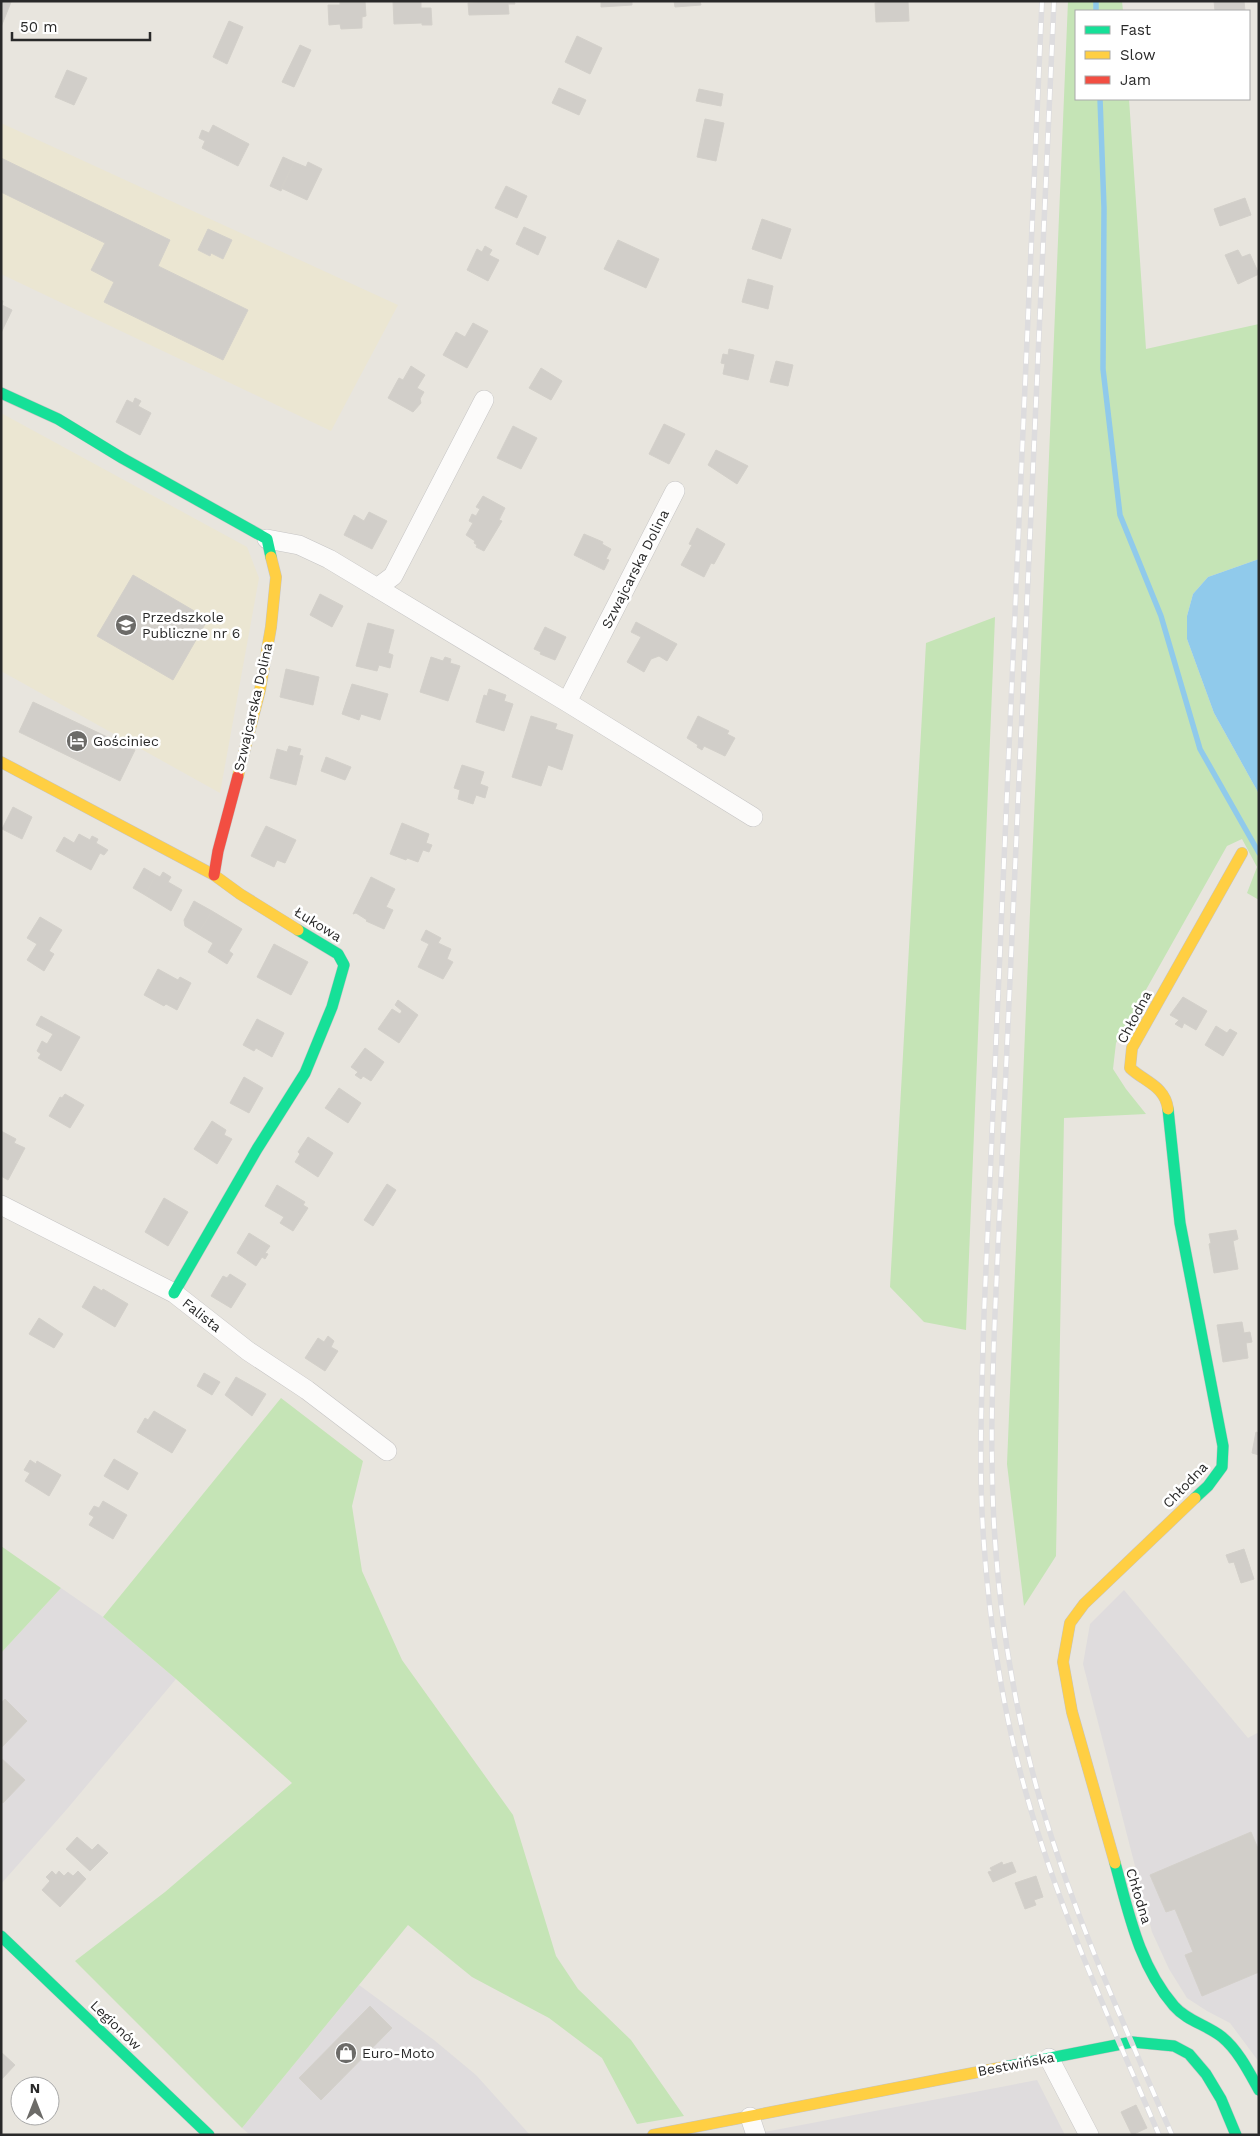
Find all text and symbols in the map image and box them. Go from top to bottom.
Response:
scale bar [12,10,150,42]
legend [1075,10,1250,100]
text: 50 m [20,18,57,36]
text: Fast [1120,21,1152,39]
text: Slow [1120,46,1156,64]
text: Jam [1120,71,1151,89]
street label: Szwajcarska Dolina [598,507,672,631]
place label: Przedszkole Publiczne nr 6 [142,609,240,641]
school or university icon: Przedszkole Publiczne nr 6 [114,613,138,637]
street label: Szwajcarska Dolina [230,641,276,773]
hotel icon: Gościniec [65,729,89,753]
place label: Gościniec [93,733,159,749]
street label: Łukowa [291,903,345,945]
street label: Chłodna [1113,988,1155,1046]
street label: Falista [179,1295,225,1335]
street label: Chłodna [1159,1459,1211,1511]
street label: Chłodna [1123,1866,1155,1926]
street label: Legionów [87,1997,145,2053]
shop icon: Euro-Moto [334,2041,358,2065]
place label: Euro-Moto [362,2045,435,2061]
street label: Bestwińska [976,2049,1056,2079]
north arrow [10,2076,60,2126]
text: N [30,2080,40,2096]

